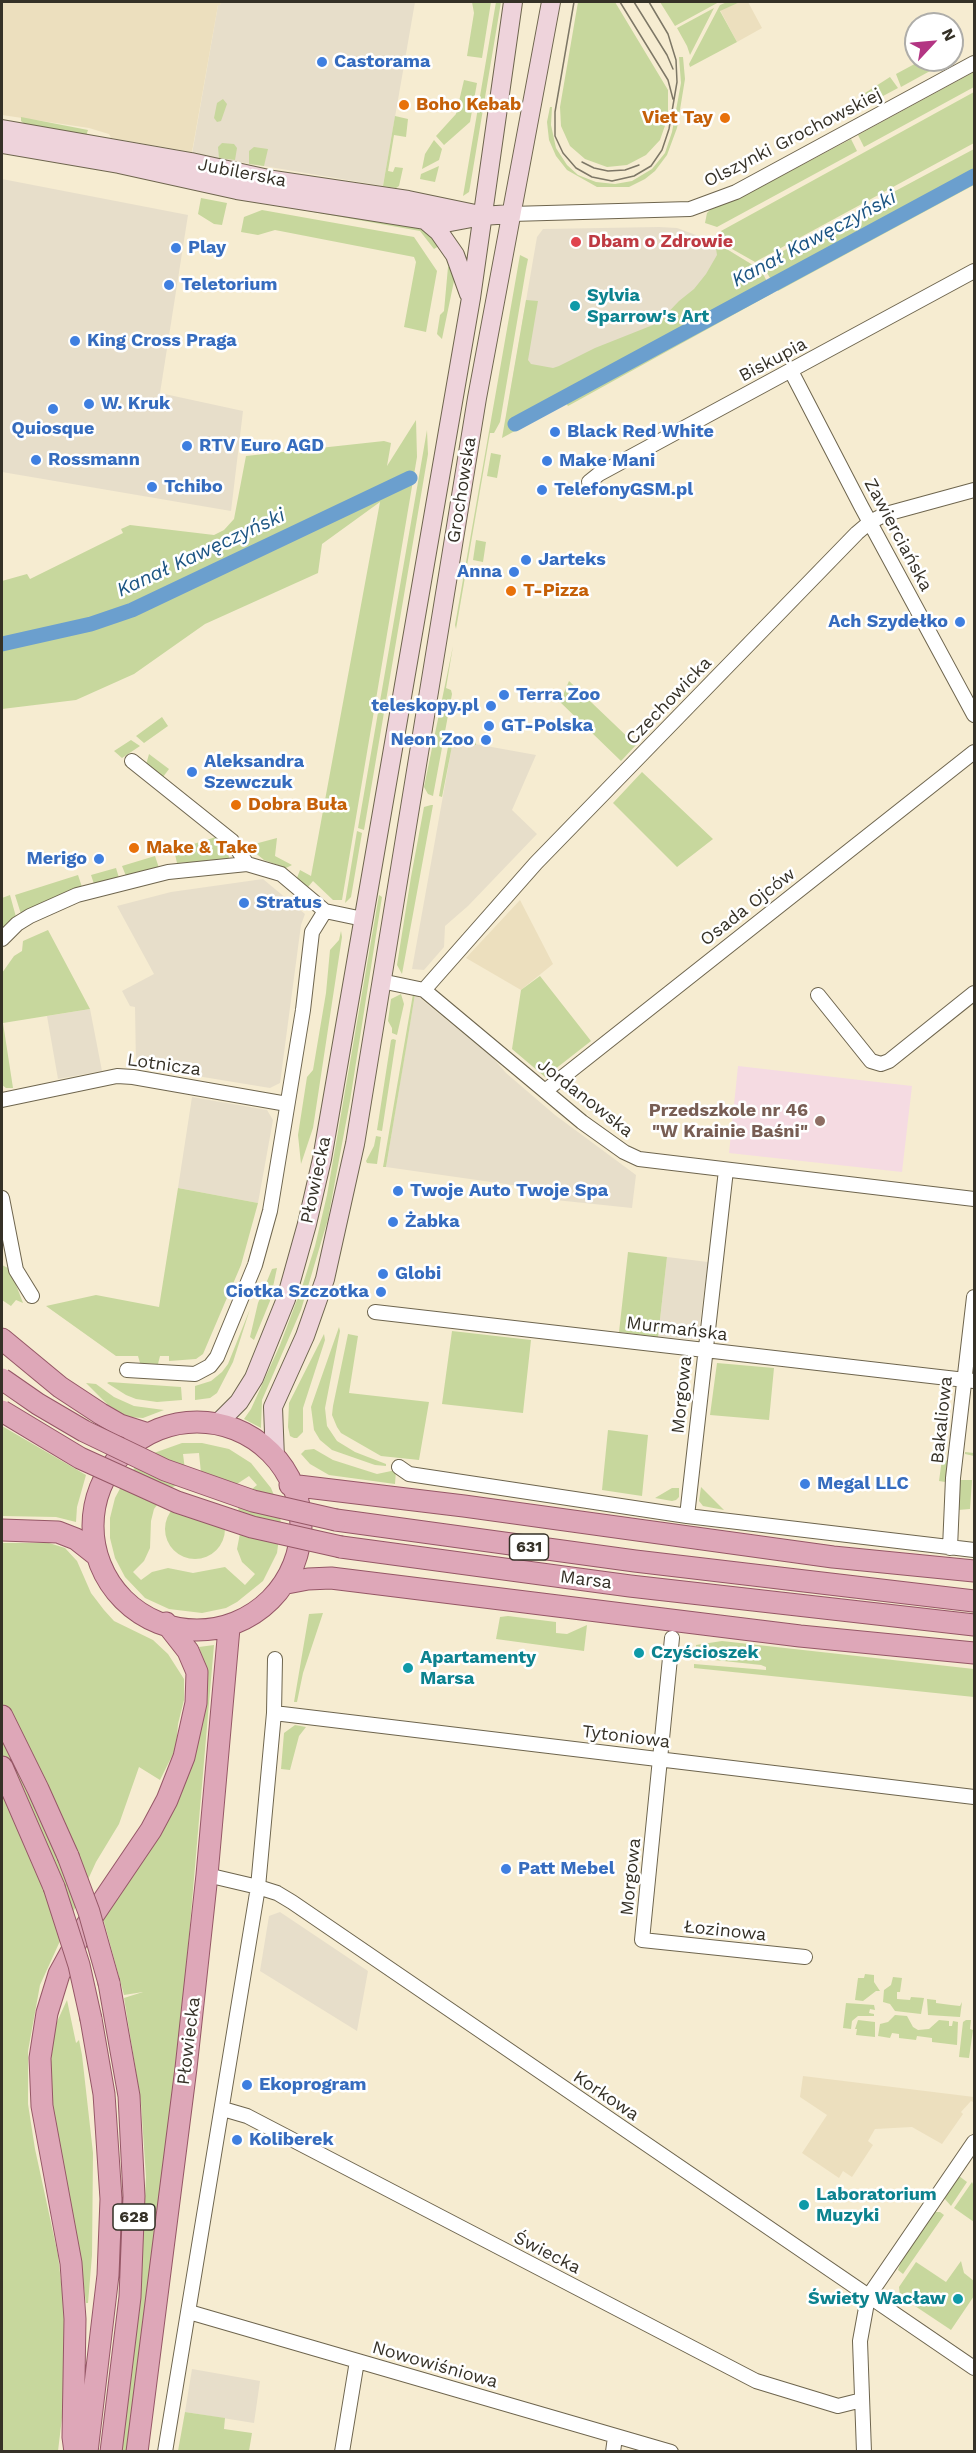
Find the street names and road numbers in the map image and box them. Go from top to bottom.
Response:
street label: Olszynki Grochowskiej [700,84,886,192]
street label: Jubilerska [196,154,288,192]
street label: Biskupia [735,333,811,387]
street label: Grochowska [443,435,481,545]
street label: Zawierciańska [859,475,937,595]
street label: Czechowicka [622,652,716,750]
street label: Osada Ojców [696,863,800,951]
street label: Lotnicza [126,1049,202,1081]
street label: Jordanowska [533,1054,637,1142]
street label: Płowiecka [296,1134,336,1226]
street label: Murmańska [625,1312,729,1346]
street label: Morgowa [667,1355,697,1435]
street label: Bakaliowa [927,1375,957,1465]
road number: 631 [510,1534,548,1560]
street label: Marsa [559,1566,613,1594]
street label: Tytoniowa [581,1721,671,1753]
street label: Morgowa [616,1837,646,1917]
street label: Łozinowa [683,1916,767,1946]
street label: Płowiecka [173,1996,205,2086]
street label: Korkowa [569,2066,643,2126]
road number: 628 [113,2204,155,2230]
street label: Świecka [510,2227,584,2279]
street label: Nowowiśniowa [370,2337,500,2393]

